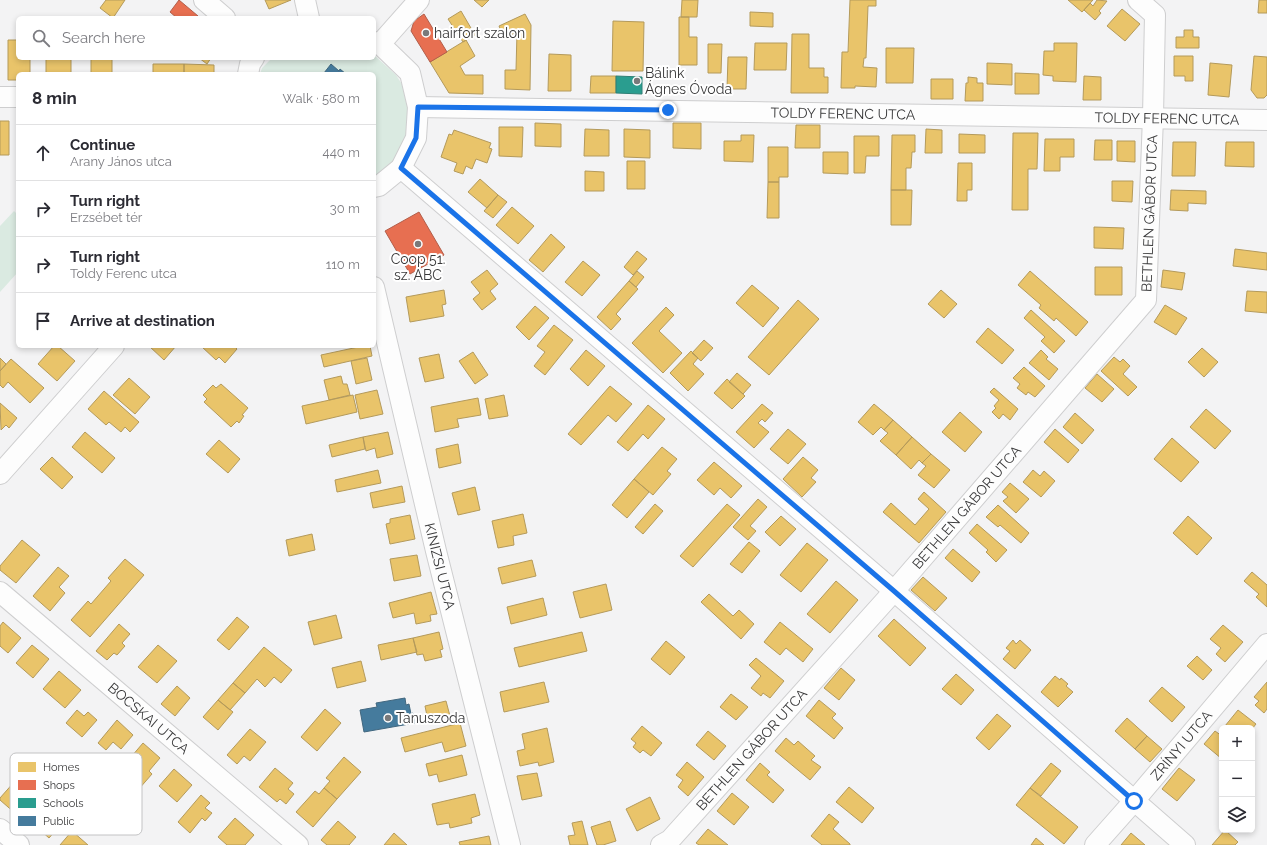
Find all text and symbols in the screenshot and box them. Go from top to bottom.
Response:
search box [16,16,376,60]
place label: hairfort szalon [434,25,525,41]
icon: search [30,27,52,49]
marker: hairfort szalon [421,28,431,38]
text: Search here [62,29,145,47]
place label: Bálink Ágnes Óvoda [645,65,732,97]
marker: Bálink Ágnes Óvoda [632,76,642,86]
text: 8 min [32,88,77,108]
text: Walk · 580 m [282,91,360,106]
route end [659,101,677,119]
street label: TOLDY FERENC UTCA [771,104,916,123]
street label: TOLDY FERENC UTCA [1094,109,1240,128]
street label: BETHLEN GÁBOR UTCA [1138,134,1160,292]
text: Continue [70,136,135,154]
icon: ahead [32,142,54,164]
text: 440 m [323,145,360,160]
text: Arany János utca [70,154,172,169]
text: Turn right [70,192,140,210]
icon: right [32,198,54,220]
text: 30 m [330,201,360,216]
text: Erzsébet tér [70,210,142,225]
marker: Coop 51. sz. ABC [413,239,423,249]
text: Turn right [70,248,140,266]
place label: Coop 51. sz. ABC [391,251,445,283]
icon: right [32,254,54,276]
text: 110 m [326,257,360,272]
text: Toldy Ferenc utca [70,266,177,281]
icon: arrive [32,310,54,332]
text: Arrive at destination [70,312,215,330]
street label: BETHLEN GÁBOR UTCA [909,442,1025,572]
street label: KINIZSI UTCA [422,521,459,612]
street label: BOCSKAI UTCA [105,679,193,757]
street label: BETHLEN GÁBOR UTCA [693,685,810,813]
street label: ZRÍNYI UTCA [1147,707,1216,783]
place label: Tanuszoda [396,710,465,726]
marker: Tanuszoda [383,713,393,723]
map controls [1219,725,1255,833]
button: + [1219,725,1255,761]
legend [10,753,142,835]
text: Homes [43,761,79,774]
button: − [1219,761,1255,797]
text: Shops [43,779,75,792]
route start [1125,792,1143,810]
text: Schools [43,797,84,810]
button: layers [1219,797,1255,833]
text: Public [43,815,75,828]

